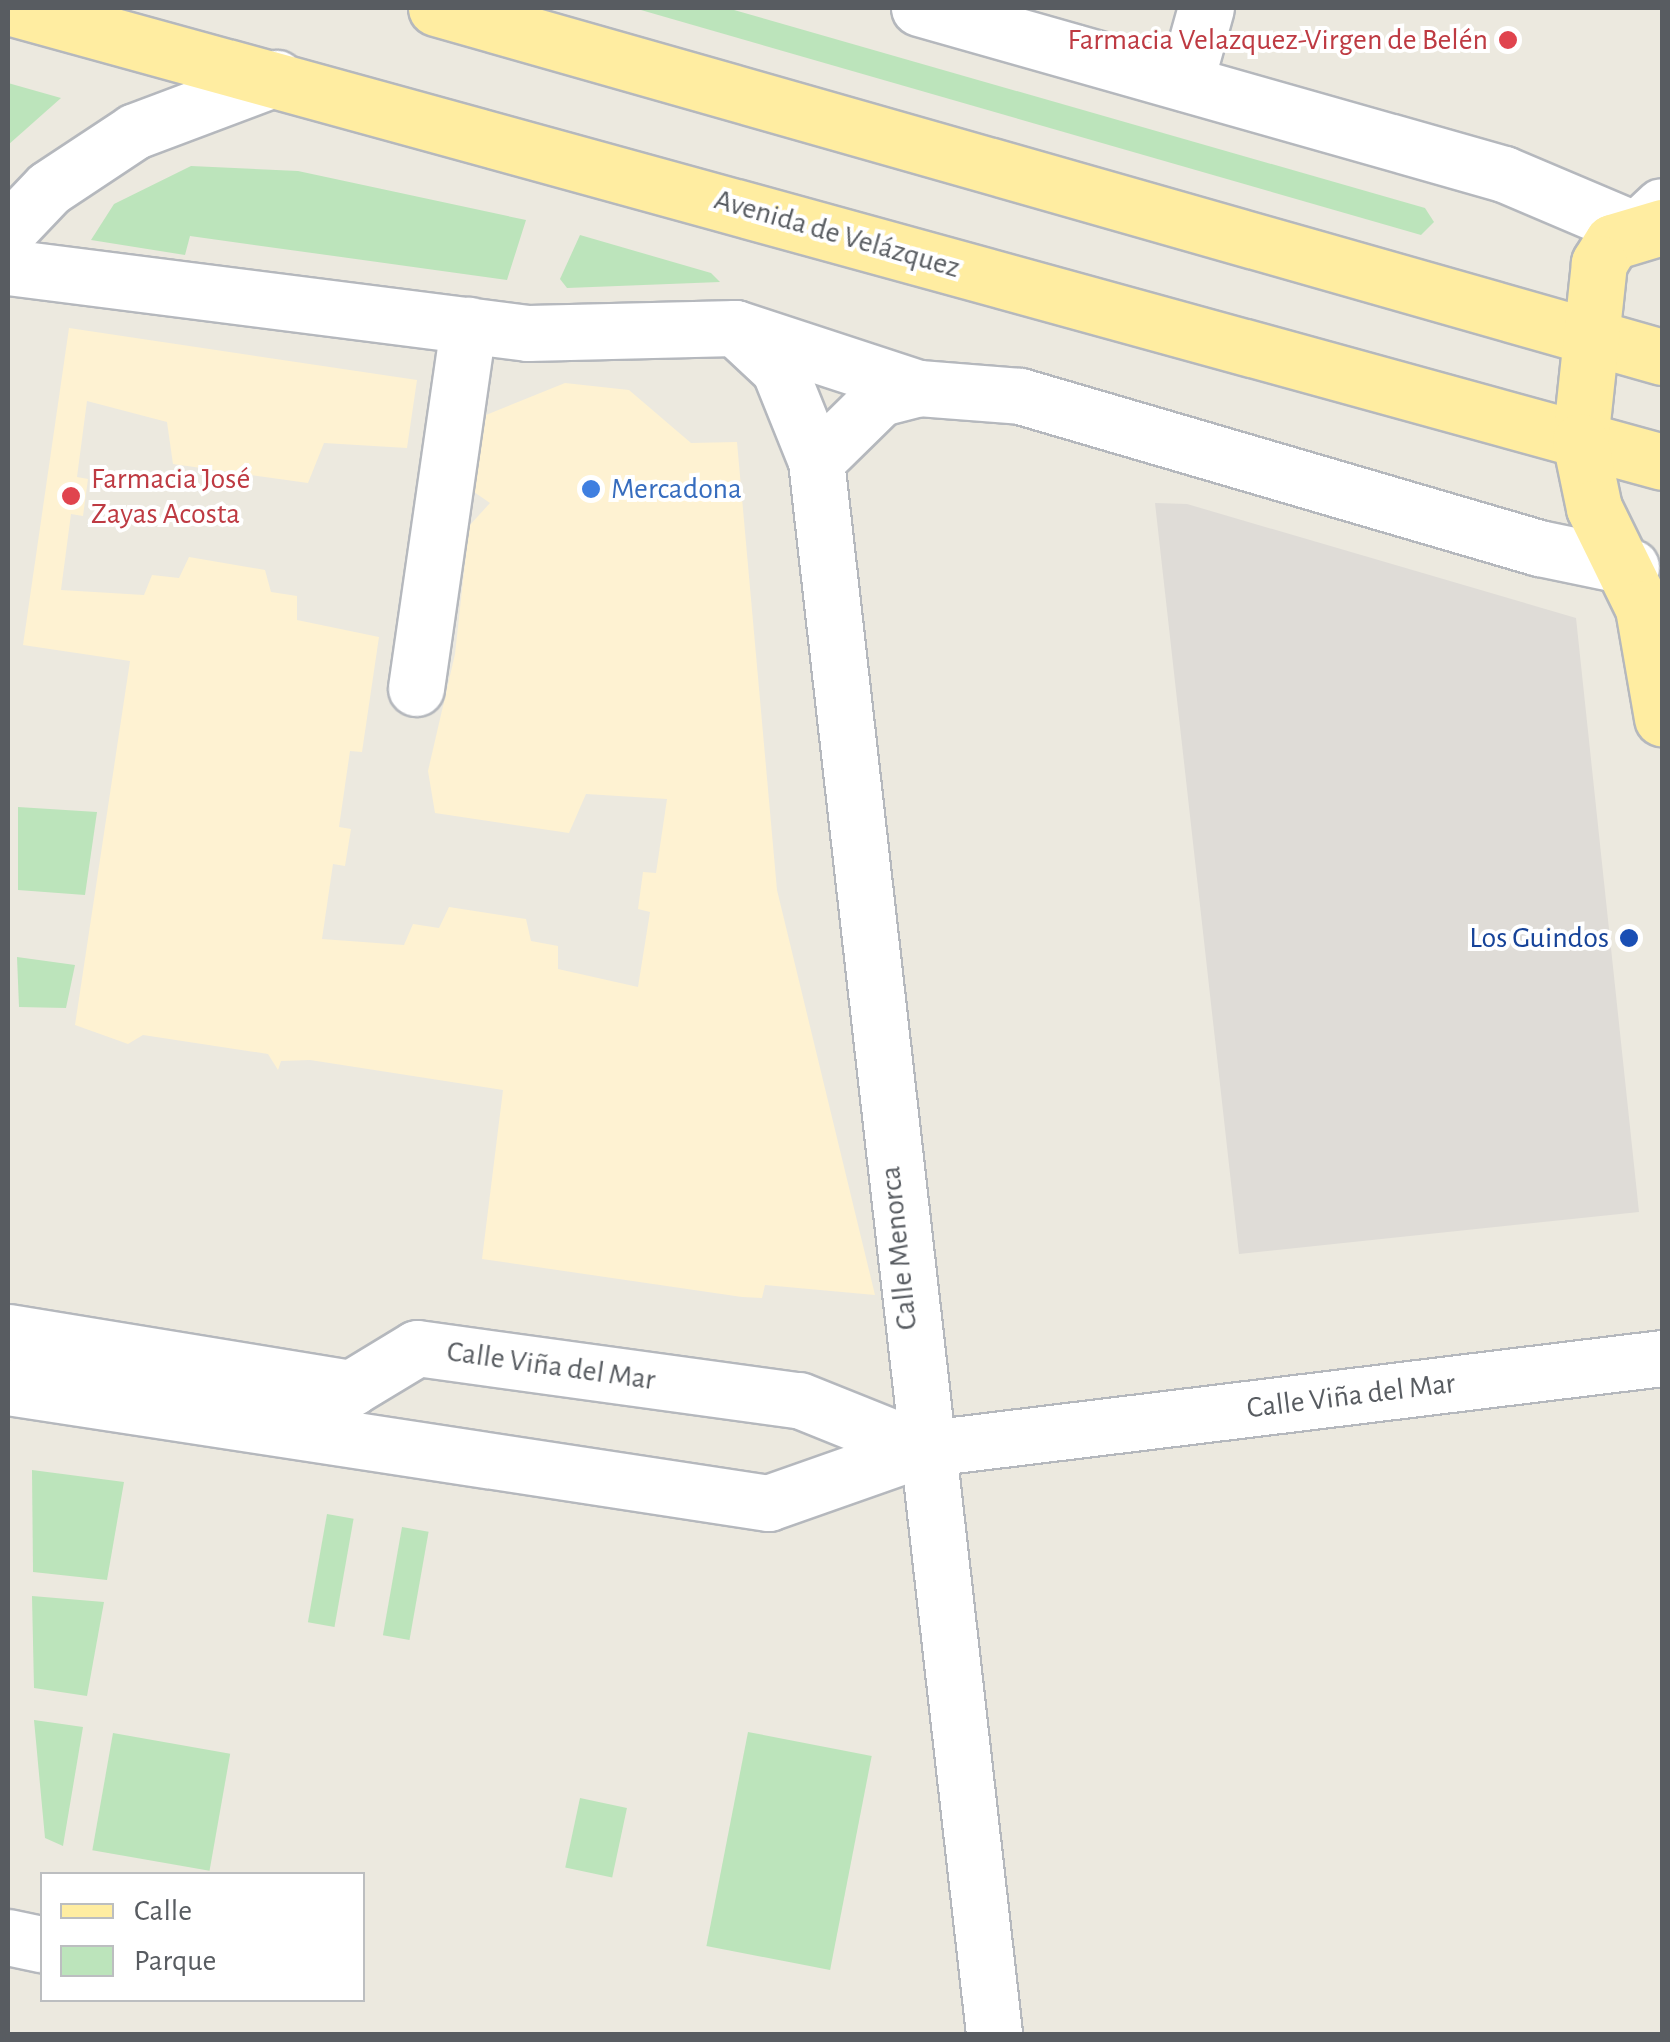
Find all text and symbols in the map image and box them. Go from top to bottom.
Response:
place label: Farmacia Velazquez-Virgen de Belén [1068,22,1488,58]
marker: Farmacia Velazquez-Virgen de Belén [1497,29,1519,51]
street label: Avenida de Velázquez [710,182,964,286]
place label: Farmacia José Zayas Acosta [91,461,250,532]
place label: Mercadona [611,471,742,507]
marker: Mercadona [580,478,602,500]
marker: Farmacia José Zayas Acosta [60,485,82,507]
place label: Los Guindos [1469,920,1609,956]
marker: Los Guindos [1618,927,1640,949]
street label: Calle Menorca [872,1164,926,1332]
street label: Calle Viña del Mar [445,1334,657,1398]
street label: Calle Viña del Mar [1245,1365,1457,1427]
legend [40,1872,365,2002]
text: Calle [134,1896,192,1926]
text: Parque [134,1946,216,1976]

